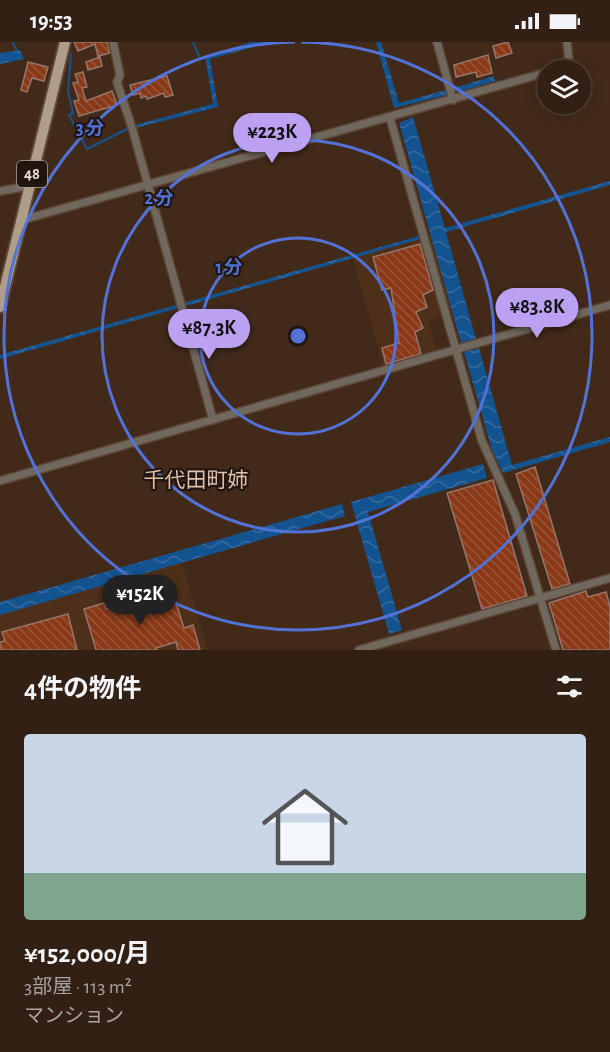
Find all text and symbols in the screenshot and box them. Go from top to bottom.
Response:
text: 19:53 [30,10,73,32]
map controls [537,60,591,114]
button: layers [537,60,591,114]
pin: ¥223K [230,113,314,164]
text: 3 分 [76,118,104,138]
text: ¥223K [247,122,297,142]
road number: 48 [17,161,47,187]
text: 2 分 [144,188,174,208]
text: 1 分 [215,257,243,277]
pin: ¥83.8K [488,288,586,339]
text: ¥83.8K [509,297,565,317]
pin: ¥87.3K [160,309,258,360]
text: ¥87.3K [182,318,236,338]
centre of rings [288,326,308,346]
district label: 千代田町姉 [144,469,249,491]
pin: ¥152K [98,575,182,626]
text: ¥152K [116,584,164,604]
icon: filters [553,670,586,703]
text: 4件の物件 [24,676,141,702]
icon: home [251,773,359,881]
text: ¥152,000/月 [24,941,151,967]
text: 3部屋 · 113 m² [24,977,132,997]
text: マンション [24,1006,124,1026]

